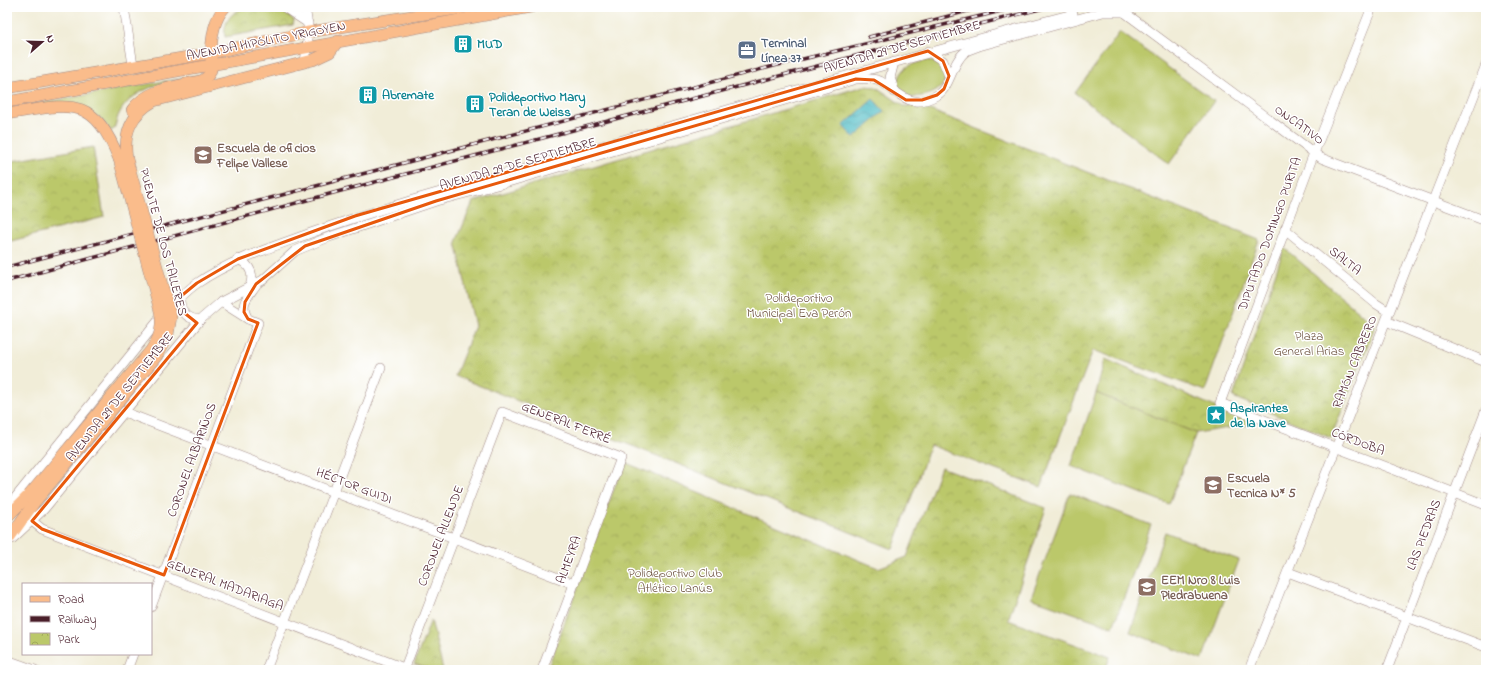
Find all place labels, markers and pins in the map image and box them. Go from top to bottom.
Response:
building icon: MUD [452,33,474,55]
place label: Terminal Línea 37 [761,34,806,68]
place label: MUD [477,35,503,54]
office icon: Terminal Línea 37 [736,39,758,61]
building icon: Abremate [357,84,379,106]
place label: Abremate [382,86,435,105]
place label: Polideportivo Mary Teran de Weiss [489,88,586,122]
building icon: Polideportivo Mary Teran de Weiss [464,93,486,115]
place label: Escuela de oficios Felipe Vallese [216,139,316,173]
school or university icon: Escuela de oficios Felipe Vallese [192,144,214,166]
place label: Aspirantes de la Nave [1230,399,1289,433]
place icon: Aspirantes de la Nave [1205,404,1227,426]
place label: Escuela Tecnica N* 5 [1227,469,1296,503]
school or university icon: Escuela Tecnica N* 5 [1202,474,1224,496]
place label: EEM Nro 8 Luis Piedrabuena [1161,571,1240,605]
school or university icon: EEM Nro 8 Luis Piedrabuena [1136,576,1158,598]

